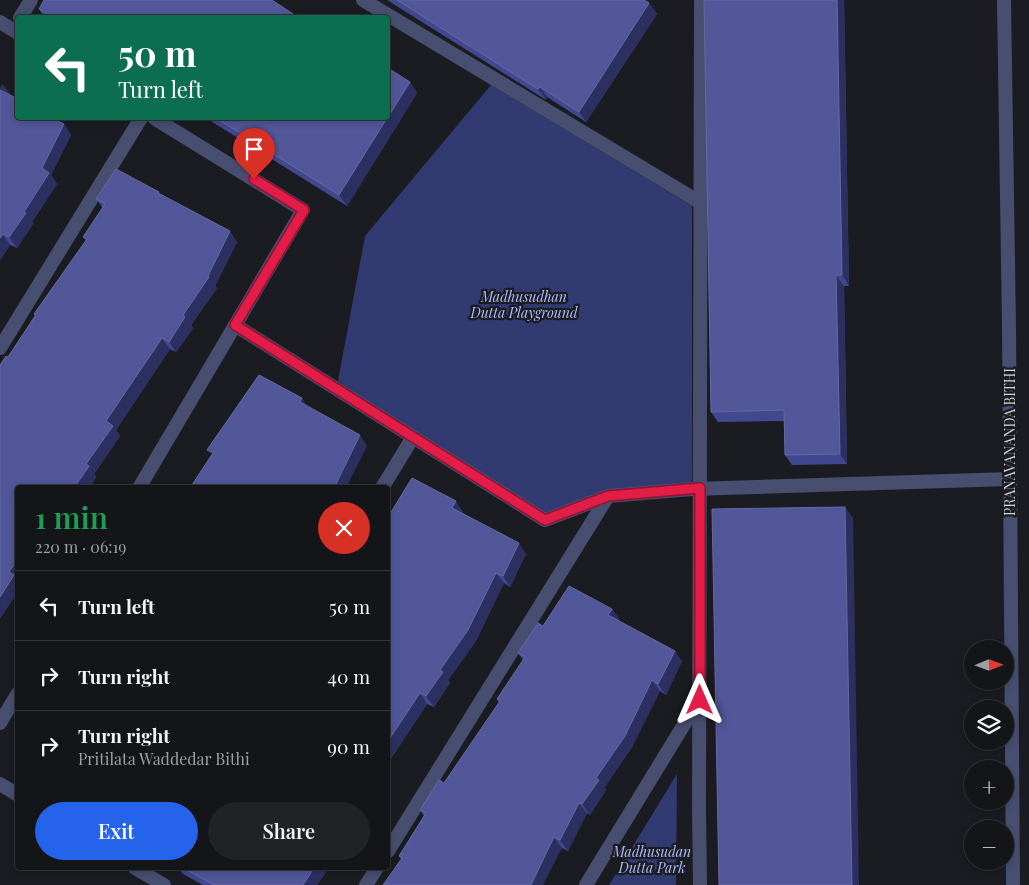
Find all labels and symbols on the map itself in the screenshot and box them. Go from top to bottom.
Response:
pin [233,128,275,179]
park label: Madhusudhan Dutta Playground [470,287,578,322]
street label: PRANAVANANDA BITHI [1000,368,1019,516]
north arrow [964,640,1014,690]
position arrow [673,673,725,725]
park label: Madhusudan Dutta Park [612,842,691,877]

